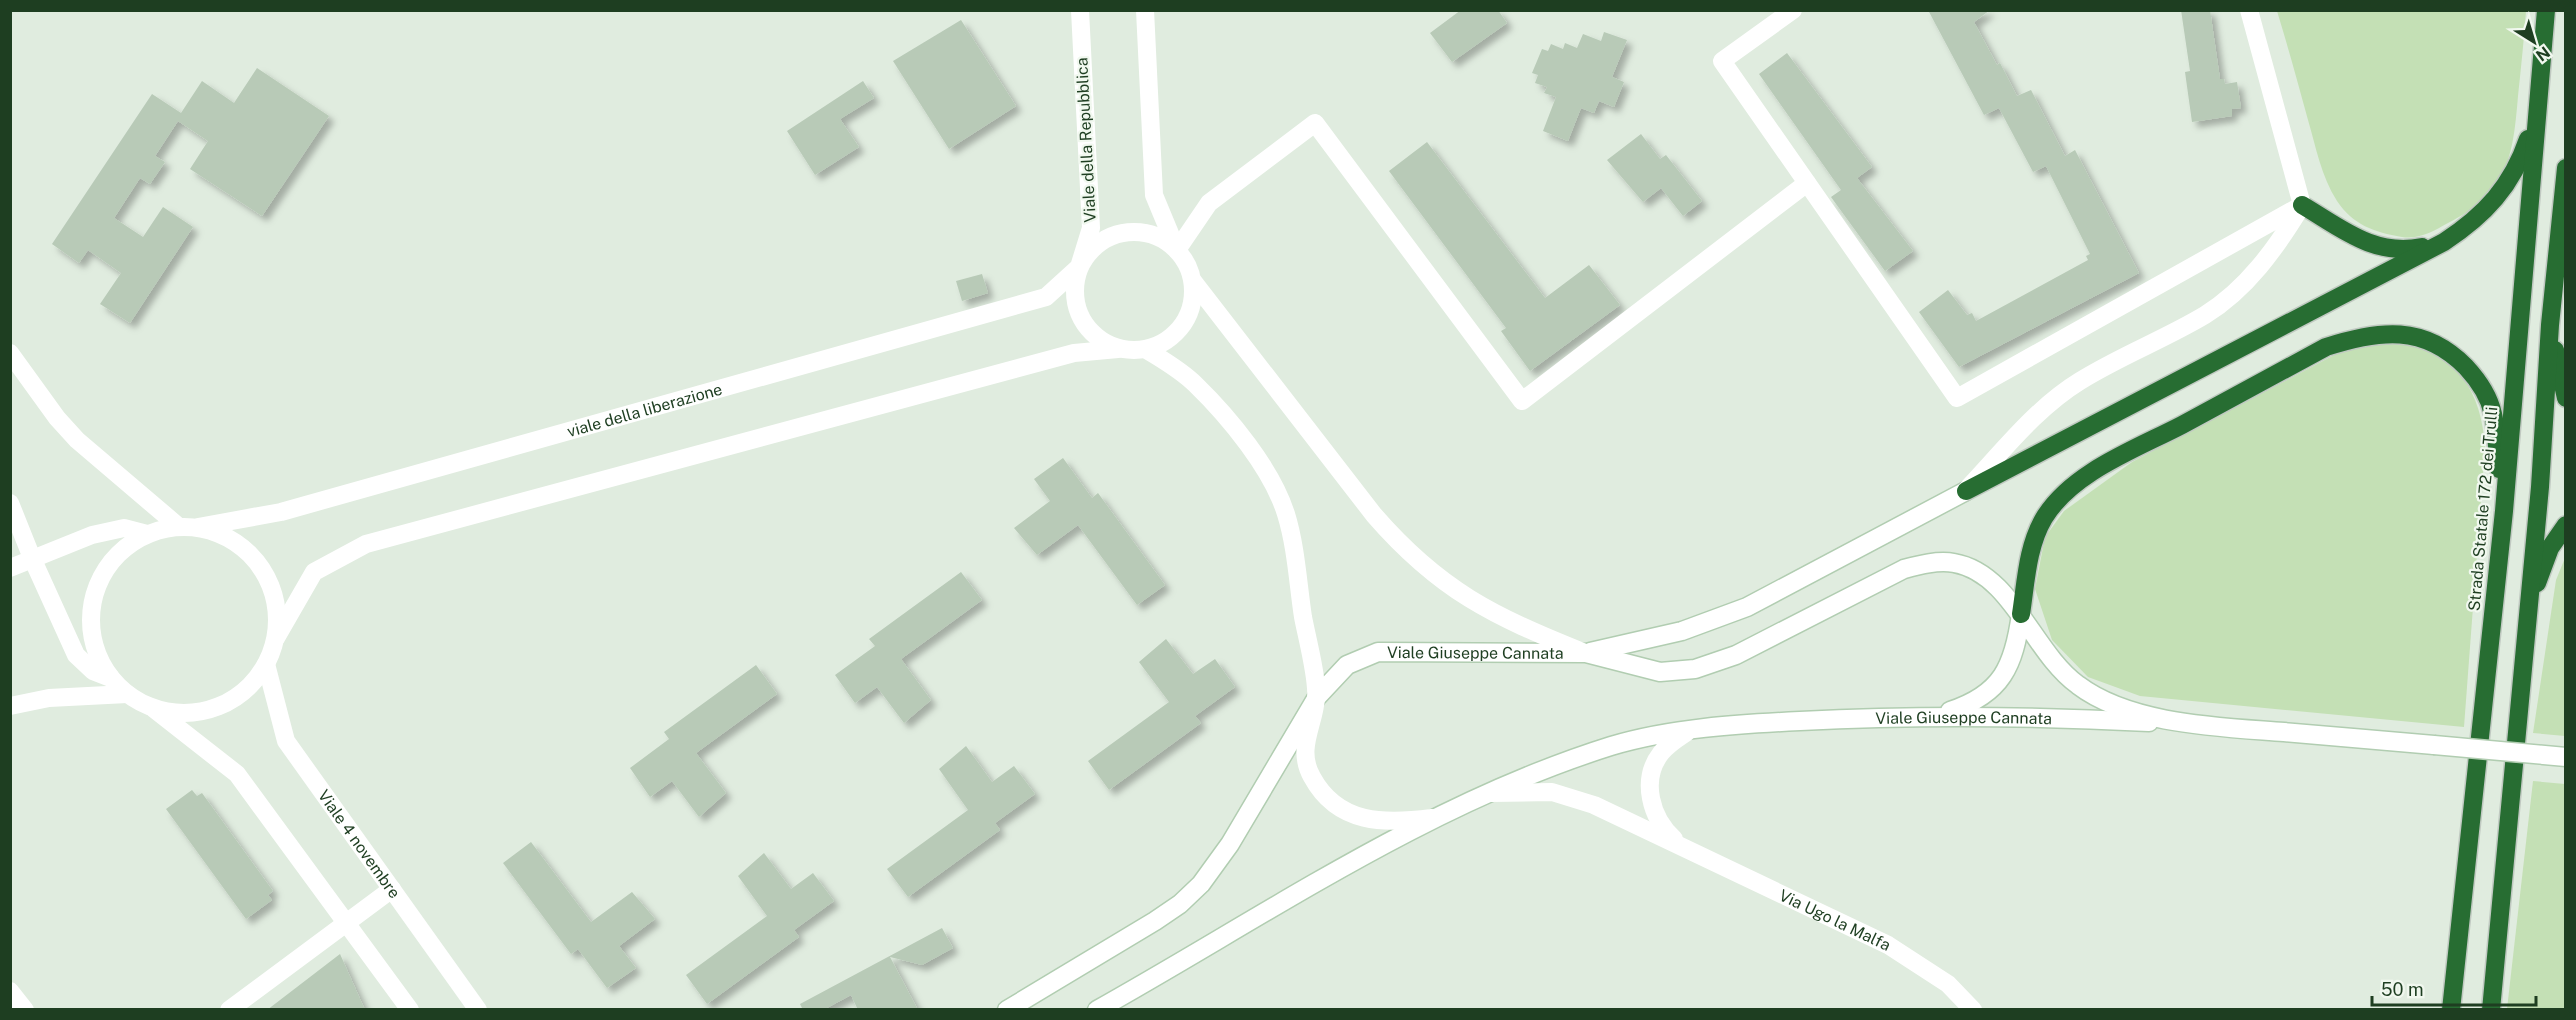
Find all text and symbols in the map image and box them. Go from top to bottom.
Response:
north arrow [2504,12,2564,72]
text: N [2532,42,2553,65]
street label: Viale della Repubblica [1072,57,1100,223]
street label: viale della liberazione [565,379,724,441]
street label: Strada Statale 172 dei Trulli [2465,406,2501,612]
street label: Viale Giuseppe Cannata [1387,643,1564,662]
street label: Viale Giuseppe Cannata [1875,707,2052,728]
street label: Viale 4 novembre [314,786,405,902]
street label: Via Ugo la Malfa [1776,885,1894,954]
scale bar [2372,969,2536,1007]
text: 50 m [2381,979,2424,1000]

